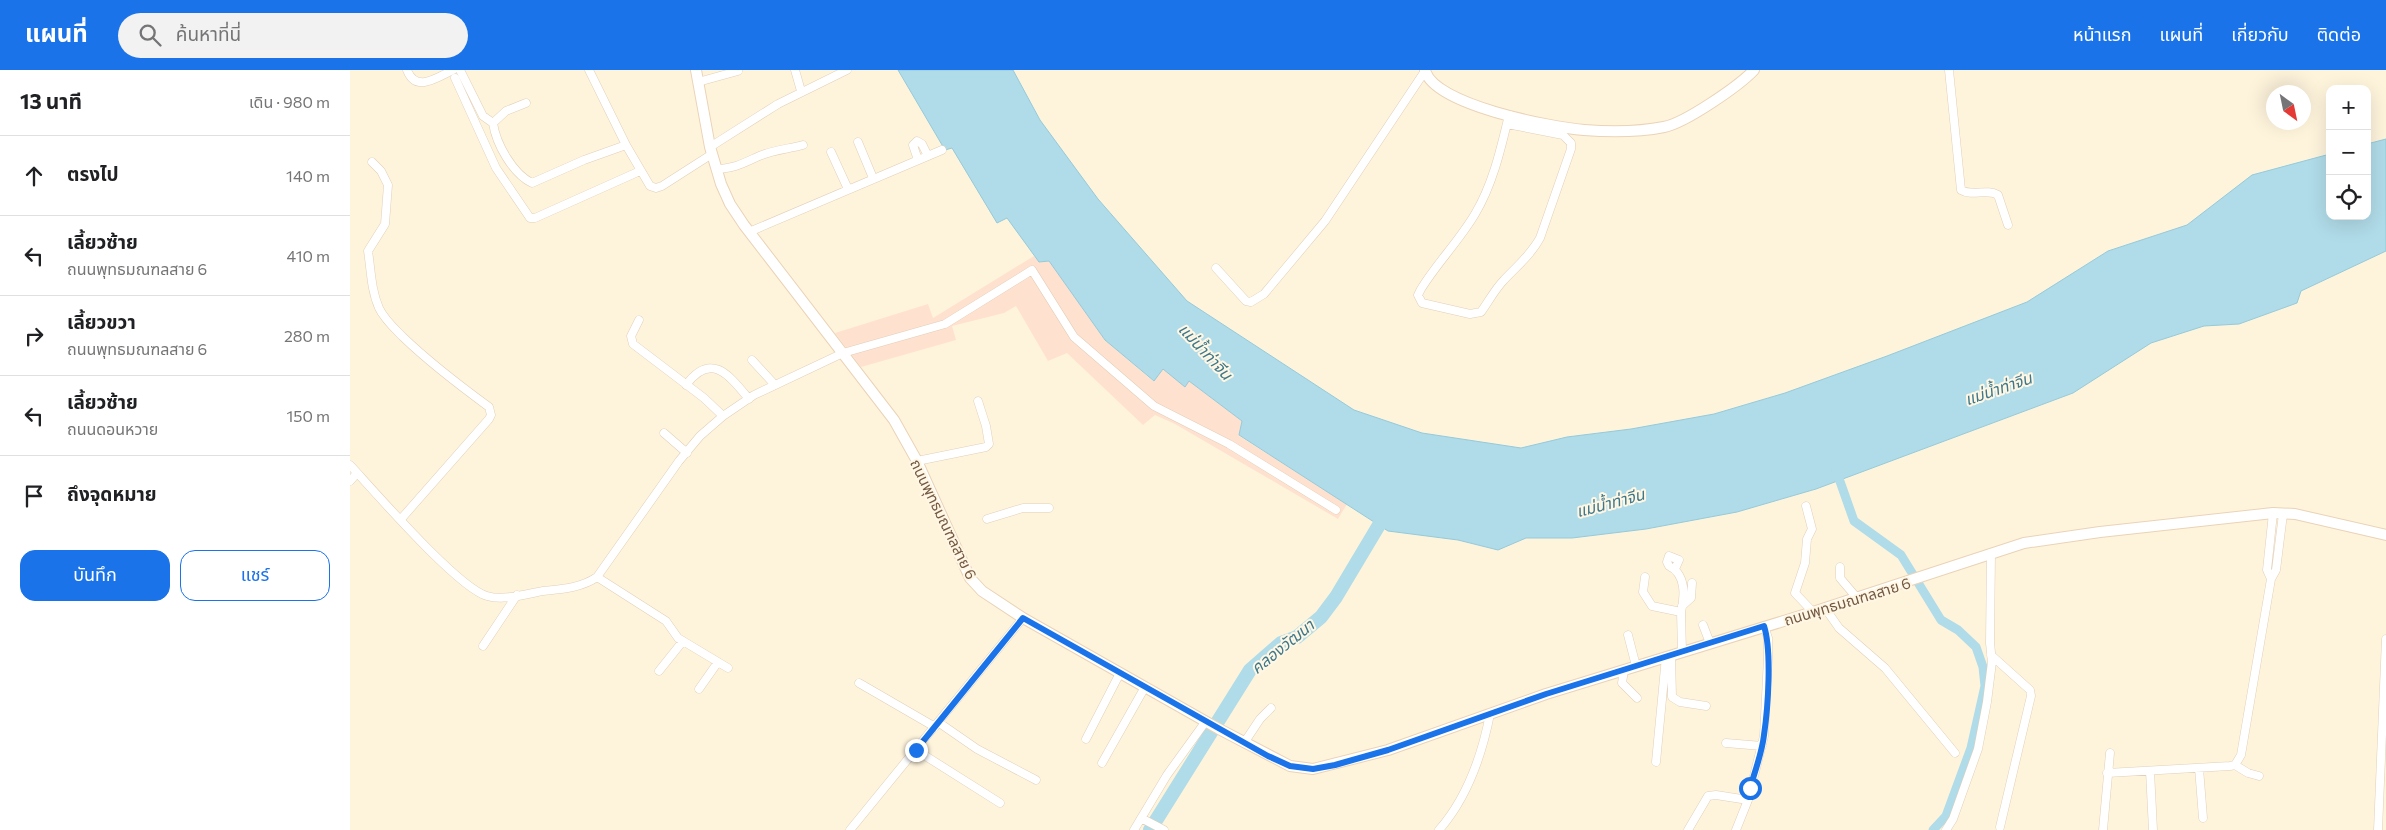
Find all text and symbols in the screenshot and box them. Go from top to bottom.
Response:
search box [118,13,468,58]
text: แผนที่ [25,18,88,47]
icon: search [136,21,164,49]
text: ค้นหาที่นี่ [176,22,241,45]
text: หน้าแรก [2073,23,2131,45]
text: แผนที่ [2159,23,2203,45]
text: เกี่ยวกับ [2231,23,2289,45]
text: ติดต่อ [2317,23,2361,45]
north arrow [2266,85,2311,130]
map controls [2326,85,2371,220]
button: + [2326,85,2371,130]
text: 13 นาที [20,88,82,113]
text: เดิน · 980 m [249,92,330,111]
button: − [2326,130,2371,175]
icon: ahead [20,162,48,190]
text: ตรงไป [67,162,119,185]
text: 140 m [286,166,330,185]
button: locate [2326,175,2371,220]
text: เลี้ยวซ้าย [67,230,138,253]
icon: left [20,242,48,270]
text: 410 m [287,246,330,265]
text: ถนนพุทธมณฑลสาย 6 [67,259,207,278]
text: เลี้ยวขวา [67,310,136,333]
water label: แม่น้ำท่าจีน [1175,318,1238,384]
icon: right [20,322,48,350]
text: 280 m [284,326,330,345]
text: ถนนพุทธมณฑลสาย 6 [67,339,207,358]
water label: แม่น้ำท่าจีน [1962,366,2035,408]
text: เลี้ยวซ้าย [67,390,138,413]
icon: left [20,402,48,430]
text: 150 m [287,406,330,425]
text: ถนนดอนหวาย [67,419,158,438]
street label: ถนนพุทธมณฑลสาย 6 [906,456,981,582]
icon: arrive [20,482,48,510]
text: ถึงจุดหมาย [67,482,157,505]
water label: แม่น้ำท่าจีน [1574,483,1647,520]
button: บันทึก [20,550,170,601]
button: แชร์ [180,550,330,601]
street label: ถนนพุทธมณฑลสาย 6 [1781,573,1913,630]
water label: คลองวัฒนา [1247,614,1318,677]
route end [905,739,928,762]
route start [1739,777,1762,800]

